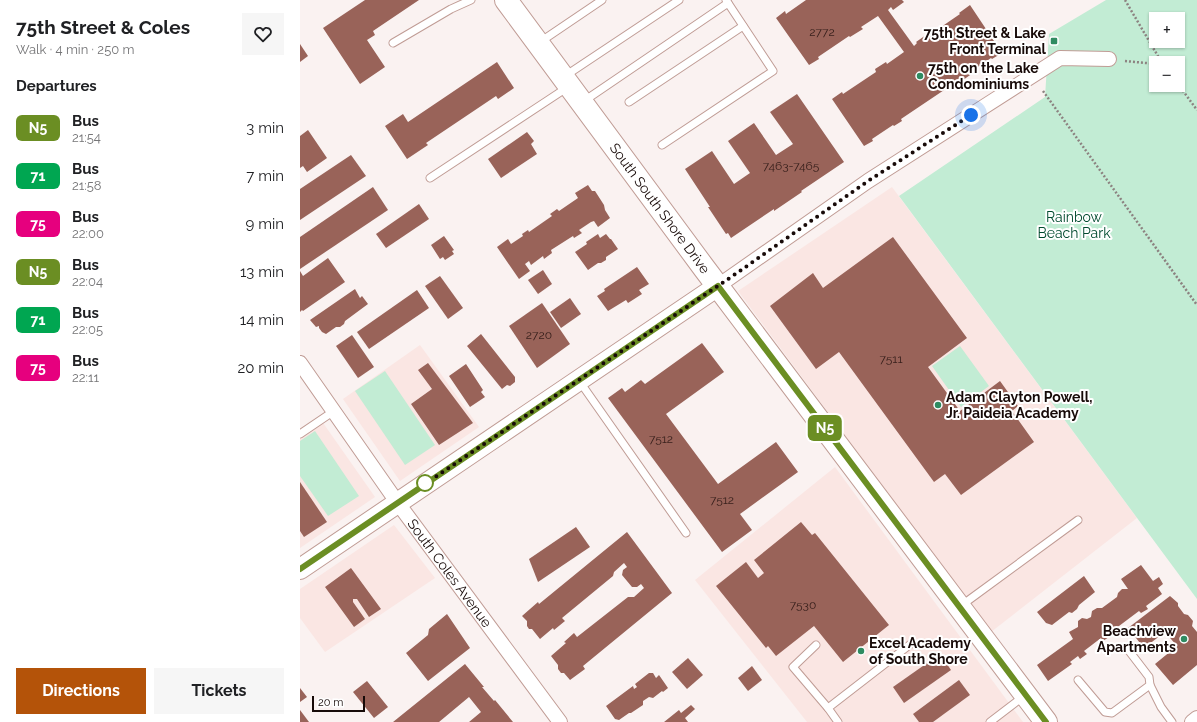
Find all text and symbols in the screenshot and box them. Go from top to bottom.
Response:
map controls [1149,12,1185,92]
button: + [1149,12,1185,48]
button: heart [242,13,284,55]
text: 75th Street & Coles [16,16,190,38]
house number: 2772 [809,25,835,39]
place label: 75th Street & Lake Front Terminal [923,25,1047,57]
marker: 75th Street & Lake Front Terminal [1049,36,1059,46]
text: Walk · 4 min · 250 m [16,42,134,57]
button: − [1149,56,1185,92]
place label: 75th on the Lake Condominiums [928,60,1039,92]
marker: 75th on the Lake Condominiums [915,71,925,81]
text: Departures [16,77,97,95]
your location [961,105,981,125]
text: Bus [72,112,99,130]
text: 3 min [246,119,284,137]
text: N5 [29,120,47,136]
text: 21:54 [72,130,101,145]
street label: South South Shore Drive [606,140,713,277]
house number: 7463-7465 [763,159,820,173]
text: Bus [72,160,99,178]
text: 7 min [246,167,284,185]
text: 71 [31,168,45,184]
text: 21:58 [72,178,102,193]
text: Bus [72,208,99,226]
park label: Rainbow Beach Park [1037,209,1111,241]
text: 9 min [246,215,284,233]
text: 75 [30,216,46,232]
text: 22:00 [72,226,104,241]
text: Bus [72,256,99,274]
text: 13 min [240,263,284,281]
text: N5 [29,264,47,280]
text: 22:04 [72,274,103,289]
text: Bus [72,304,99,322]
text: 14 min [240,311,284,329]
text: 71 [31,312,45,328]
text: 22:05 [72,322,103,337]
house number: 2720 [526,328,552,342]
text: Bus [72,352,99,370]
house number: 7511 [879,352,903,366]
text: 20 min [237,359,284,377]
text: 75 [30,360,46,376]
text: 22:11 [72,370,99,385]
place label: Adam Clayton Powell, Jr. Paideia Academy [946,389,1093,421]
marker: Adam Clayton Powell, Jr. Paideia Academy [933,400,943,410]
line badge: N5 [807,415,843,441]
text: N5 [816,420,834,436]
house number: 7512 [649,432,673,446]
unlabelled marker [416,474,434,492]
house number: 7512 [710,493,734,507]
street label: South Coles Avenue [404,516,495,630]
house number: 7530 [790,598,816,612]
place label: Beachview Apartments [1097,623,1176,655]
marker: Beachview Apartments [1179,634,1189,644]
place label: Excel Academy of South Shore [869,635,971,667]
marker: Excel Academy of South Shore [856,646,866,656]
button: Directions [16,668,146,714]
button: Tickets [154,668,284,714]
scale bar [312,694,365,713]
text: 20 m [318,696,343,709]

